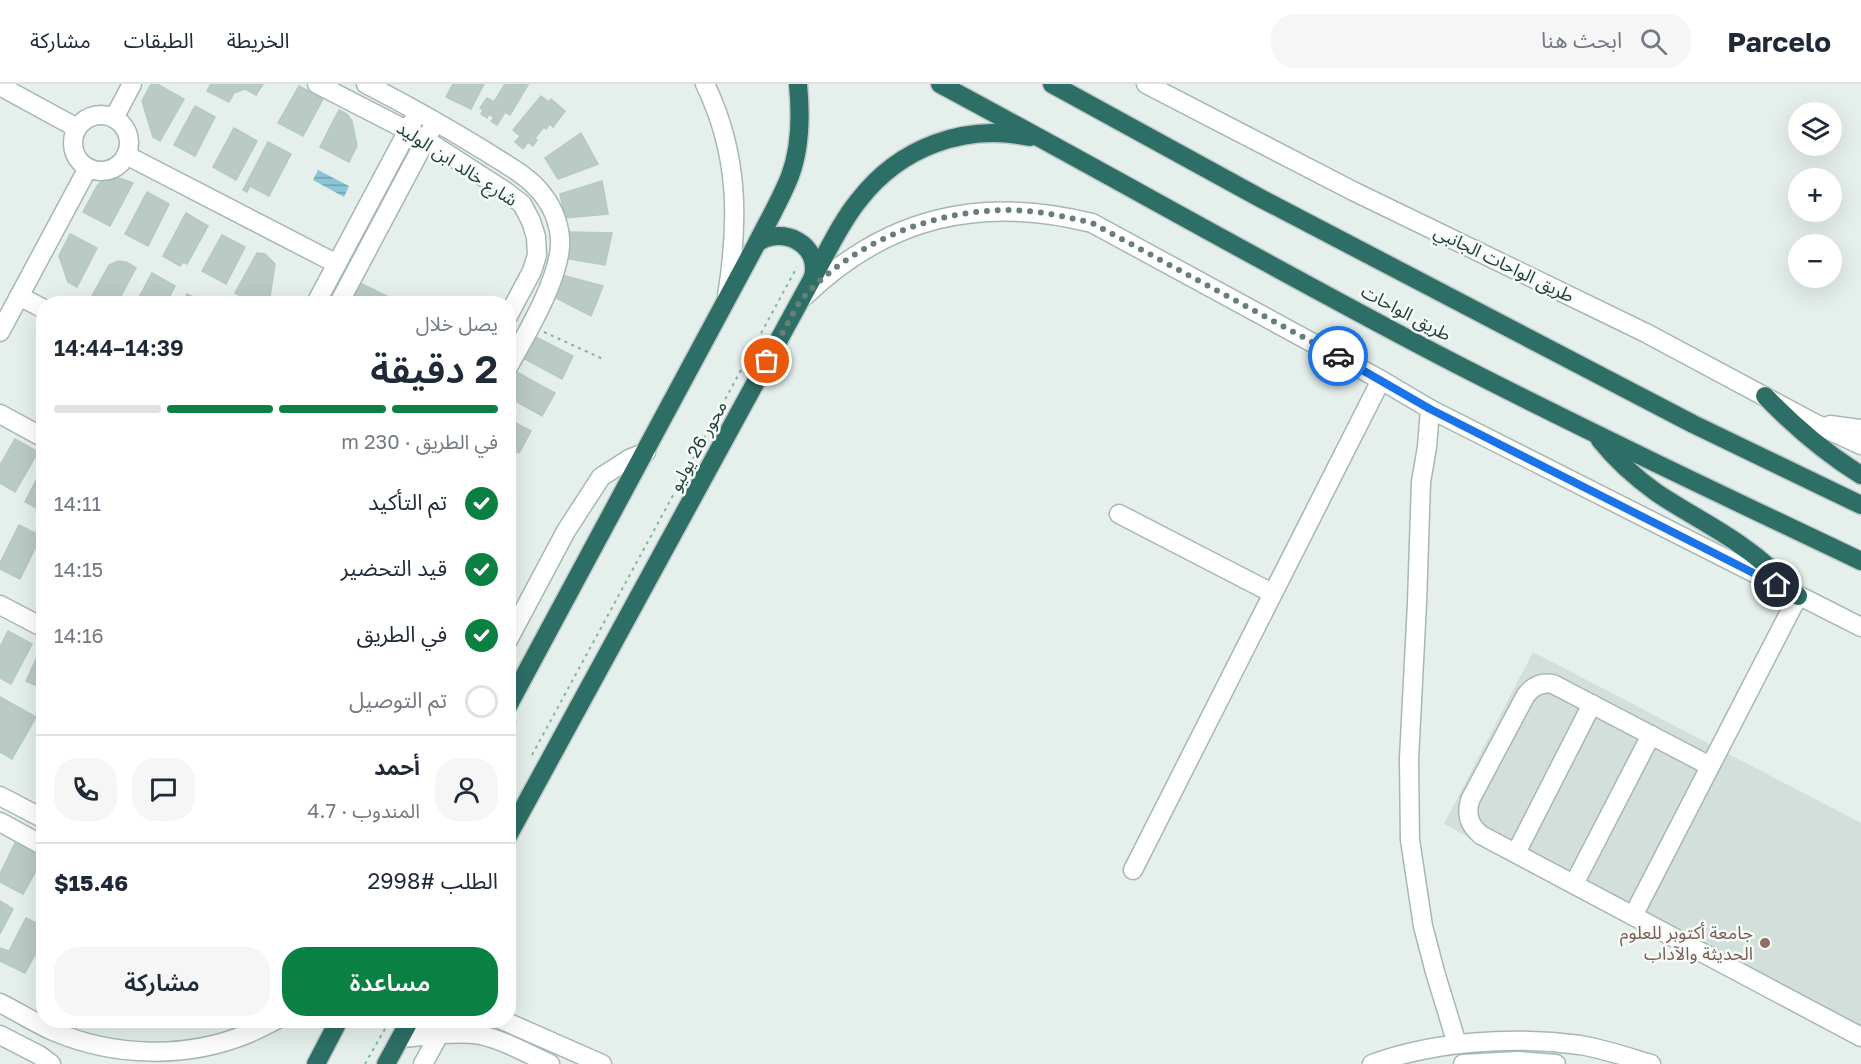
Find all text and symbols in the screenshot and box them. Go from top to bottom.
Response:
search box [1271,14,1691,68]
icon: search [1637,25,1670,58]
text: Parcelo [1727,25,1831,58]
text: ابحث هنا [1541,26,1622,53]
text: مشاركة [30,27,91,53]
text: الطبقات [124,27,194,53]
text: الخريطة [227,27,290,53]
map controls [1788,102,1842,288]
button: layers [1788,102,1842,156]
street label: شارع خالد ابن الوليد [391,116,522,214]
button: + [1788,168,1842,222]
street label: طريق الواحات الجانبي [1429,220,1578,309]
button: − [1788,234,1842,288]
street label: طريق الواحات [1357,279,1455,346]
text: يصل خلال [416,311,498,335]
courier [1308,326,1368,386]
text: 14:39–14:44 [54,334,184,361]
pin [741,335,792,386]
icon: car [1322,340,1355,373]
icon: bag [750,344,783,377]
text: 2 دقيقة [370,345,498,392]
street label: محور 26 يوليو [663,396,732,495]
text: في الطريق · 230 m [341,429,498,453]
icon: check [465,487,498,520]
text: تم التأكيد [368,488,447,515]
text: 14:11 [54,491,101,515]
icon: check [465,553,498,586]
text: قيد التحضير [341,554,447,581]
text: 14:15 [54,557,103,581]
pin [1751,559,1802,610]
icon: home [1760,568,1793,601]
icon: check [465,619,498,652]
text: في الطريق [356,620,447,647]
text: 14:16 [54,623,104,647]
text: تم التوصيل [349,686,447,713]
text: أحمد [374,753,420,780]
button: phone [54,758,117,821]
button: chat [132,758,195,821]
button: person [435,758,498,821]
text: المندوب · 4.7 [307,798,420,822]
text: الطلب #2998 [368,867,498,894]
text: $15.46 [54,869,128,896]
place label: جامعة أكتوبر للعلوم الحديثة والآداب [1620,921,1753,964]
marker: جامعة أكتوبر للعلوم الحديثة والآداب [1758,936,1772,950]
button: مشاركة [54,947,270,1016]
button: مساعدة [282,947,498,1016]

